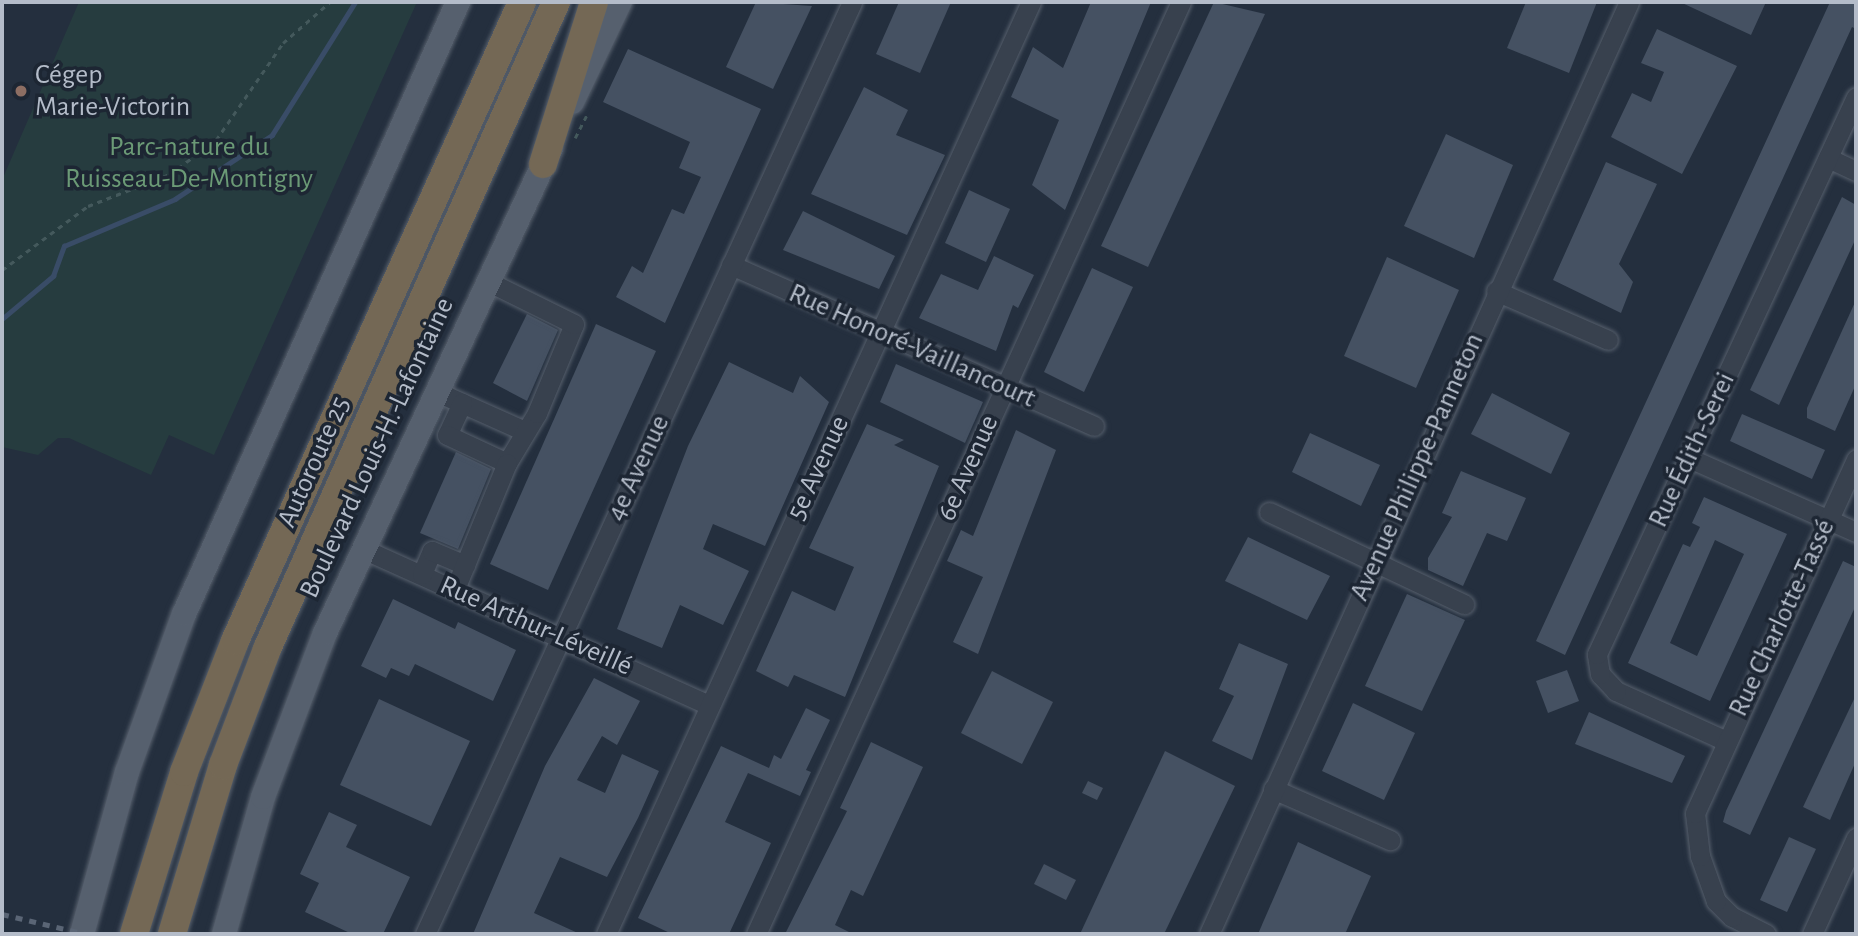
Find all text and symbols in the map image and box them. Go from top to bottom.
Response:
place label: Cégep Marie-Victorin [35,58,190,124]
marker: Cégep Marie-Victorin [13,83,29,99]
park label: Parc-nature du Ruisseau-De-Montigny [65,130,313,196]
street label: Rue Honoré-Vaillancourt [783,276,1041,416]
street label: Boulevard Louis-H.-Lafontaine [293,292,461,604]
street label: Avenue Philippe-Panneton [1343,328,1491,606]
street label: Rue Édith-Serei [1641,367,1743,533]
street label: Autoroute 25 [270,391,358,533]
street label: 4e Avenue [599,410,677,526]
street label: 6e Avenue [930,410,1006,526]
street label: 5e Avenue [779,411,857,525]
street label: Rue Charlotte-Tassé [1722,514,1842,722]
street label: Rue Arthur-Léveillé [435,569,637,683]

